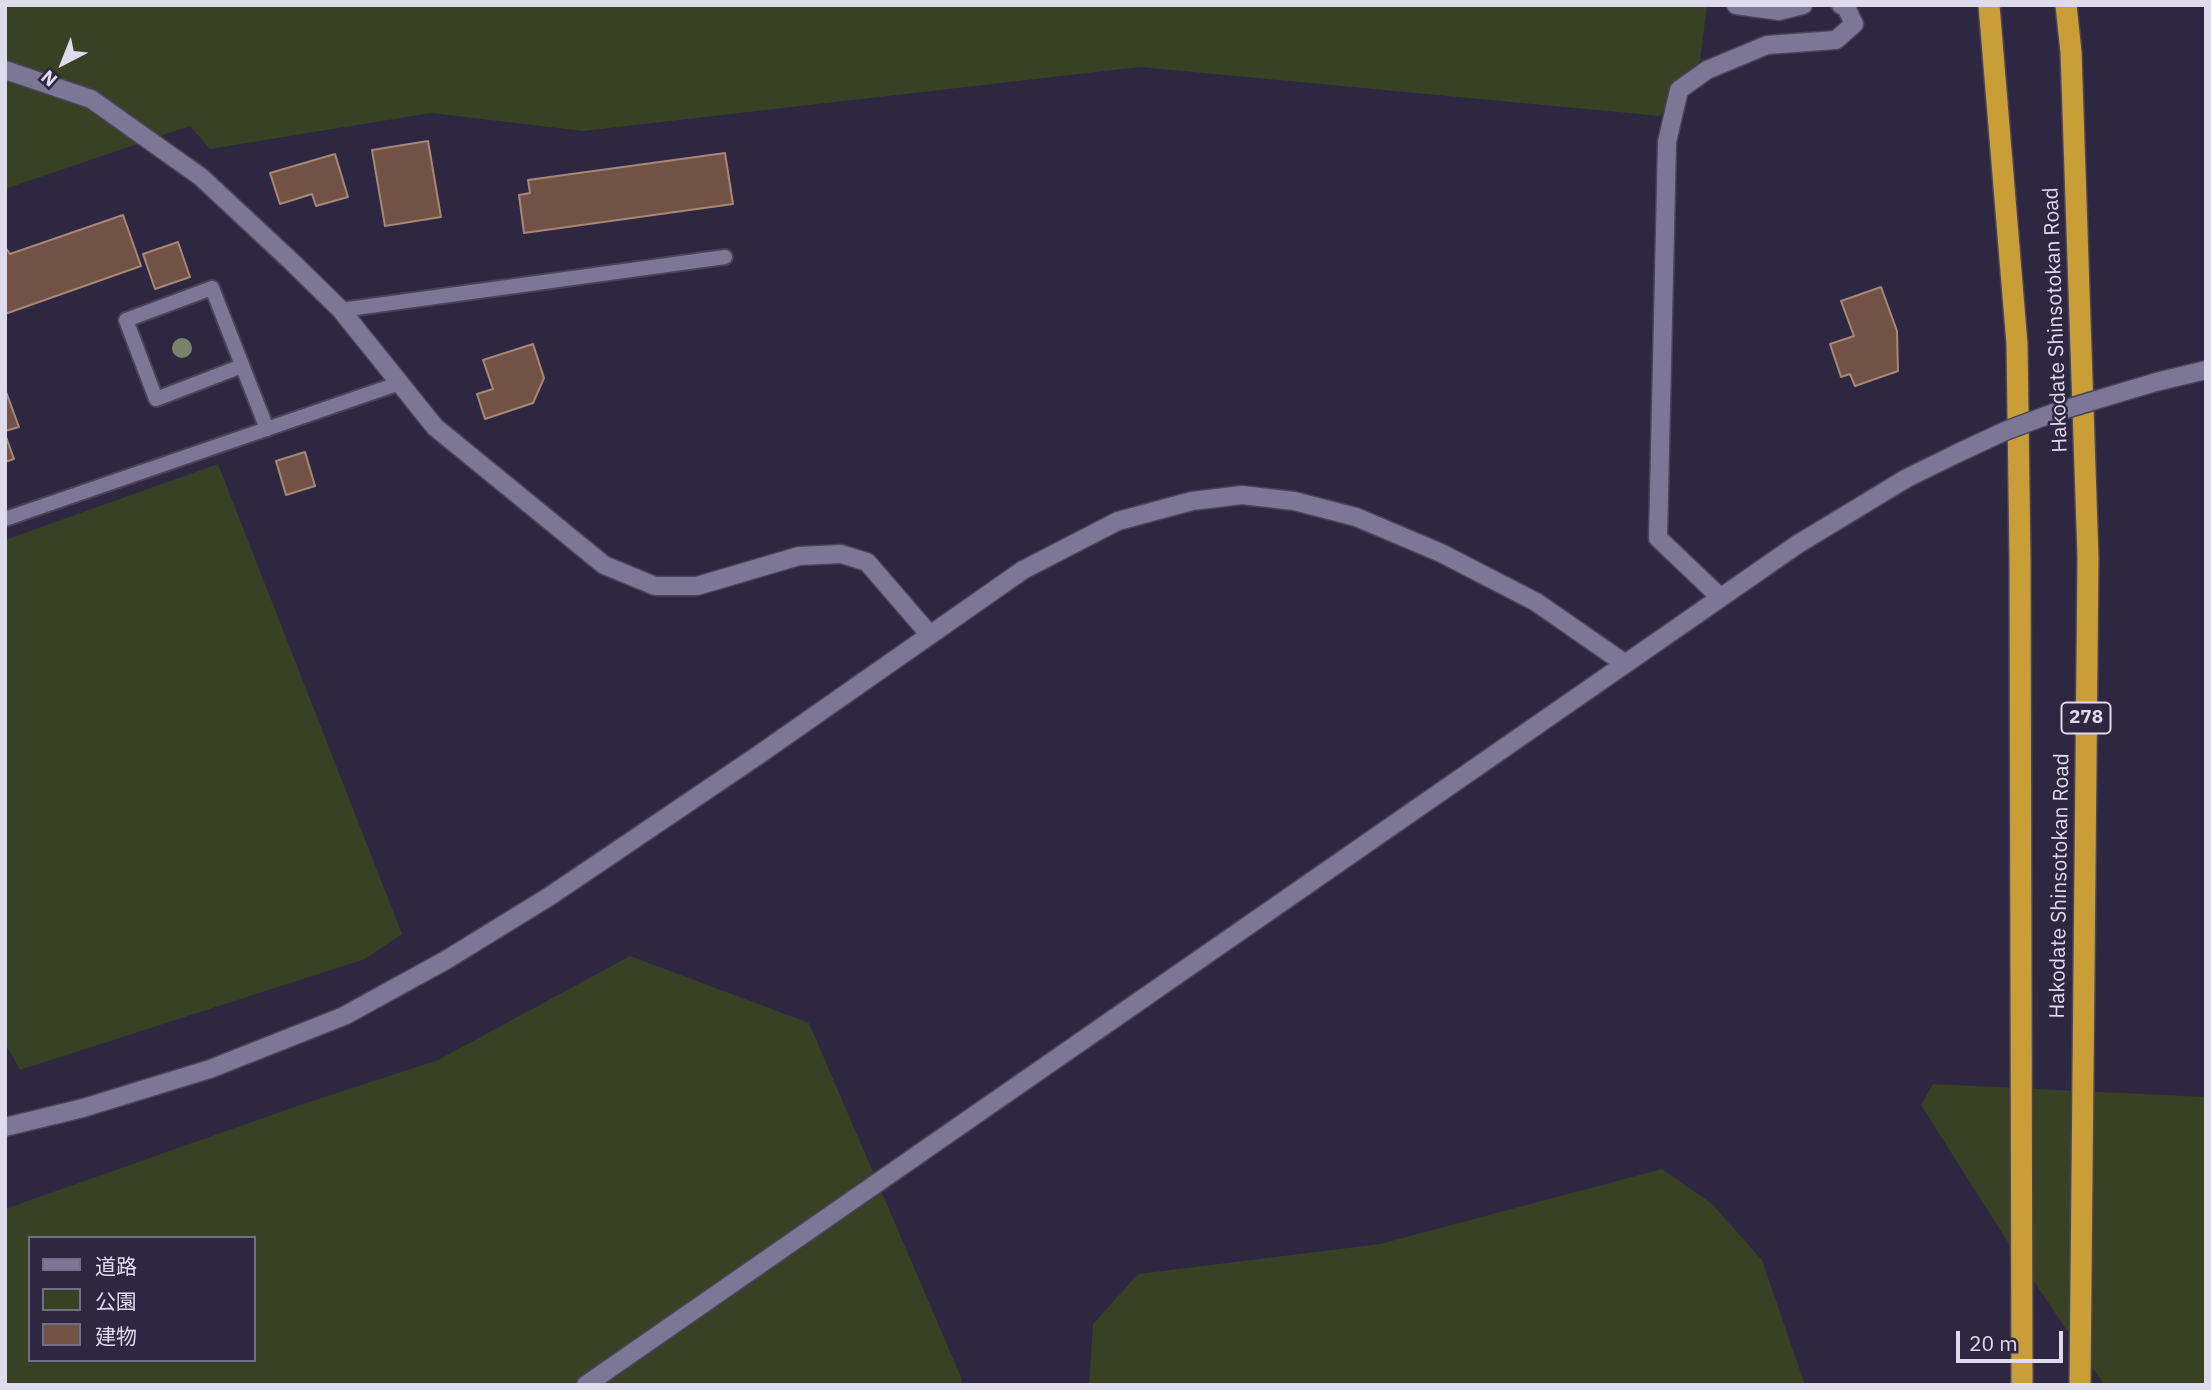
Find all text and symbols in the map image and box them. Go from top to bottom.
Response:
north arrow [28,28,98,98]
text: N [36,65,62,92]
street label: Hakodate Shinsotokan Road [2039,187,2073,453]
road number: 278 [2062,702,2110,734]
street label: Hakodate Shinsotokan Road [2045,753,2075,1019]
legend [28,1236,256,1362]
text: 道路 [95,1252,137,1280]
text: 公園 [95,1287,137,1315]
scale bar [1959,1316,2066,1360]
text: 建物 [95,1322,137,1350]
text: 20 m [1969,1329,2018,1357]

